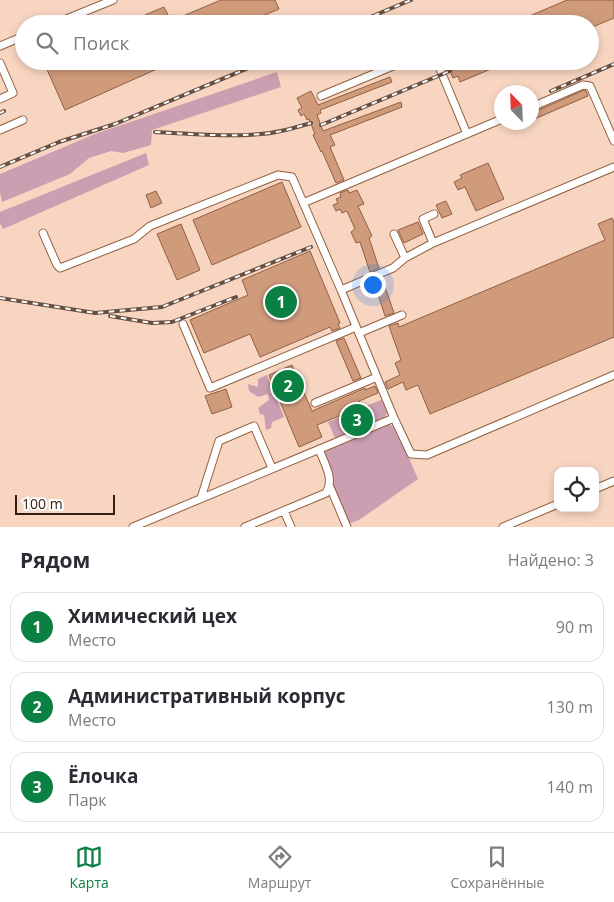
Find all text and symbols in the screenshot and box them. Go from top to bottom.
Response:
search box [15,15,599,70]
icon: search [33,29,61,57]
text: Поиск [73,30,129,56]
north arrow [494,85,539,130]
your location [360,272,386,298]
pin: 1 [265,283,297,321]
pin: 2 [272,367,304,405]
pin: 3 [341,401,373,439]
map controls [554,467,599,512]
button: locate [554,467,599,512]
scale bar [15,492,115,515]
text: 100 m [22,494,63,513]
text: Рядом [20,546,90,574]
text: Найдено: 3 [508,549,594,571]
text: Химический цех [68,603,237,629]
text: 1 [32,616,42,638]
text: 90 m [556,616,593,638]
text: Место [68,629,116,651]
text: Административный корпус [68,683,346,709]
text: 2 [32,696,42,718]
text: 130 m [547,696,593,718]
text: Место [68,709,116,731]
text: Ёлочка [68,763,138,789]
text: 3 [32,776,42,798]
text: 140 m [547,776,593,798]
text: Парк [68,789,107,811]
tab: Карта [70,843,109,892]
tab: Маршрут [248,843,311,892]
tab: Сохранённые [450,843,544,892]

